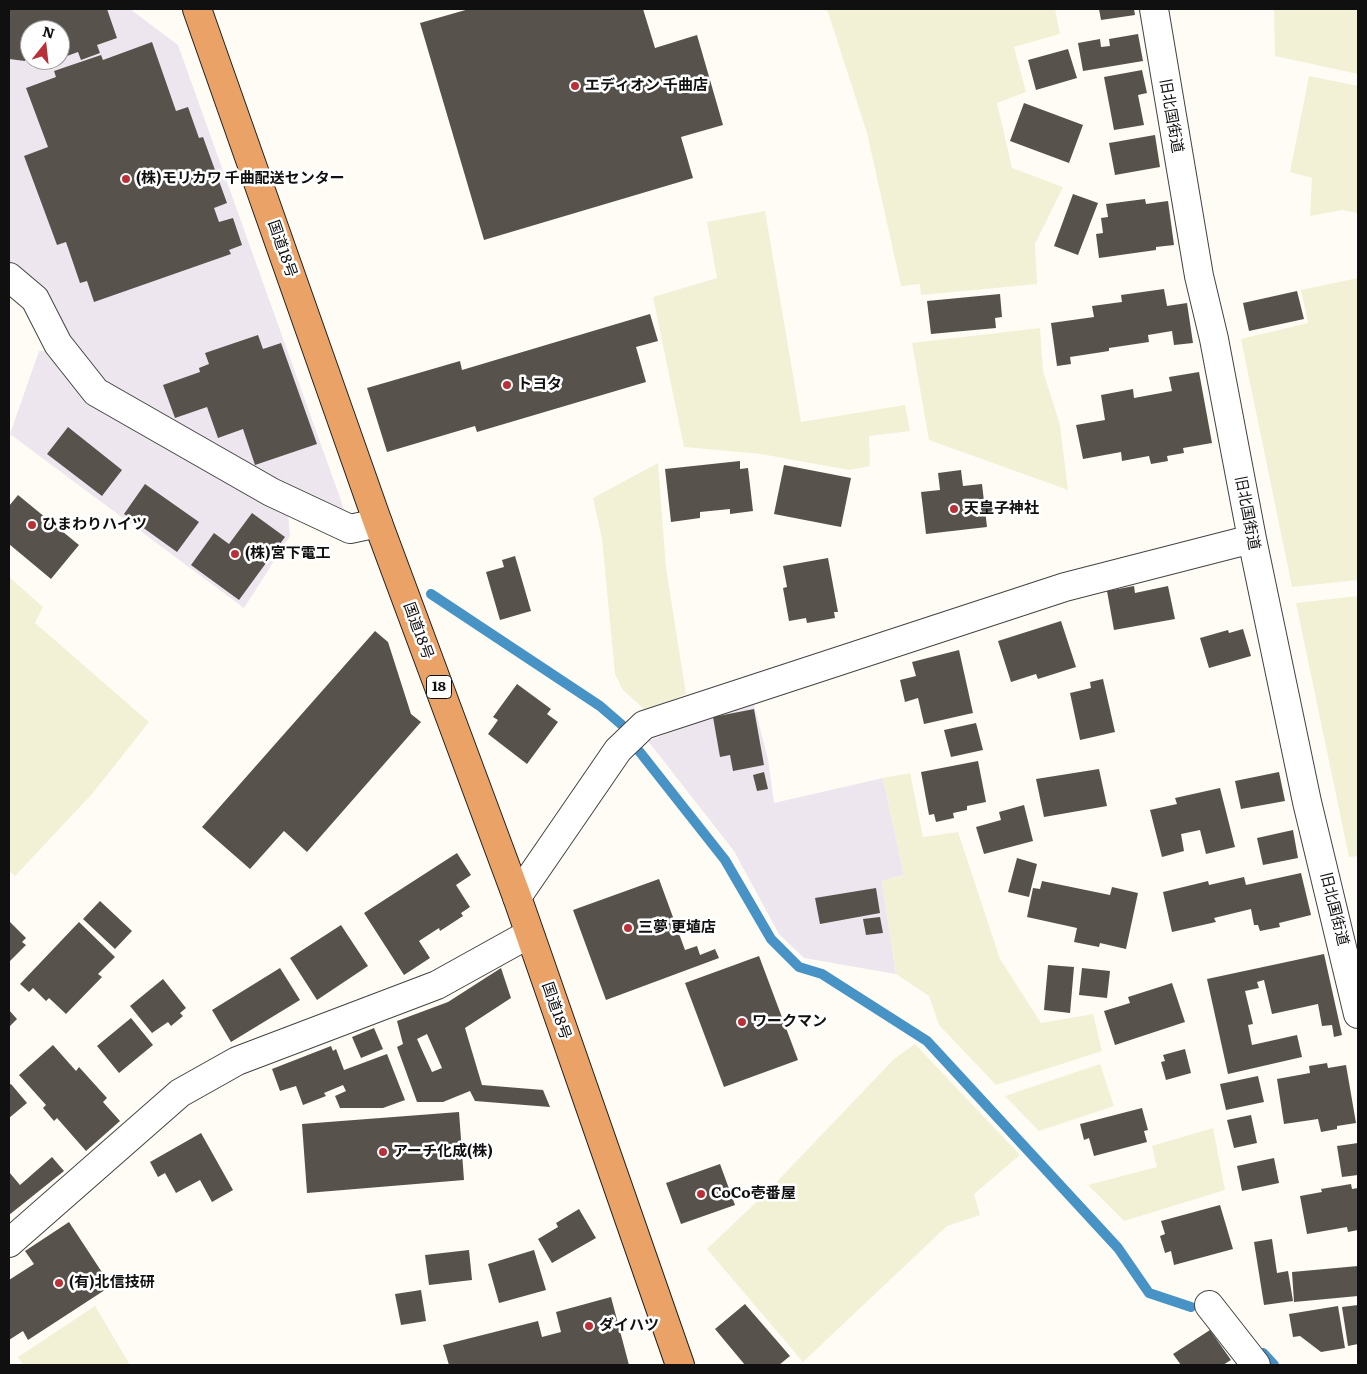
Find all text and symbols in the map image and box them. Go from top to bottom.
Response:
north arrow [20,20,70,70]
text: N [40,20,57,43]
place label: エディオン 千曲店 [585,77,708,95]
street label: 旧北国街道 [1156,78,1186,154]
marker: エディオン 千曲店 [569,80,581,92]
place label: (株)モリカワ 千曲配送センター [136,170,345,188]
marker: (株)モリカワ 千曲配送センター [120,173,132,185]
street label: 国道18号 [264,218,300,280]
place label: トヨタ [517,376,562,394]
marker: トヨタ [501,379,513,391]
street label: 旧北国街道 [1231,474,1263,552]
place label: 天皇子神社 [964,500,1039,518]
marker: 天皇子神社 [948,503,960,515]
place label: ひまわりハイツ [42,516,147,534]
marker: ひまわりハイツ [26,519,38,531]
place label: (株)宮下電工 [245,545,331,563]
marker: (株)宮下電工 [229,548,241,560]
street label: 国道18号 [399,600,437,662]
road number: 18 [426,676,452,699]
street label: 旧北国街道 [1316,870,1352,948]
place label: 三夢 更埴店 [638,919,716,937]
marker: 三夢 更埴店 [622,922,634,934]
street label: 国道18号 [538,980,574,1042]
place label: ワークマン [752,1013,827,1031]
marker: ワークマン [736,1016,748,1028]
place label: アーチ化成(株) [393,1143,493,1161]
marker: アーチ化成(株) [377,1146,389,1158]
place label: CoCo壱番屋 [711,1185,796,1203]
marker: CoCo壱番屋 [695,1188,707,1200]
place label: (有)北信技研 [69,1274,155,1292]
marker: (有)北信技研 [53,1277,65,1289]
place label: ダイハツ [599,1317,659,1335]
marker: ダイハツ [583,1320,595,1332]

